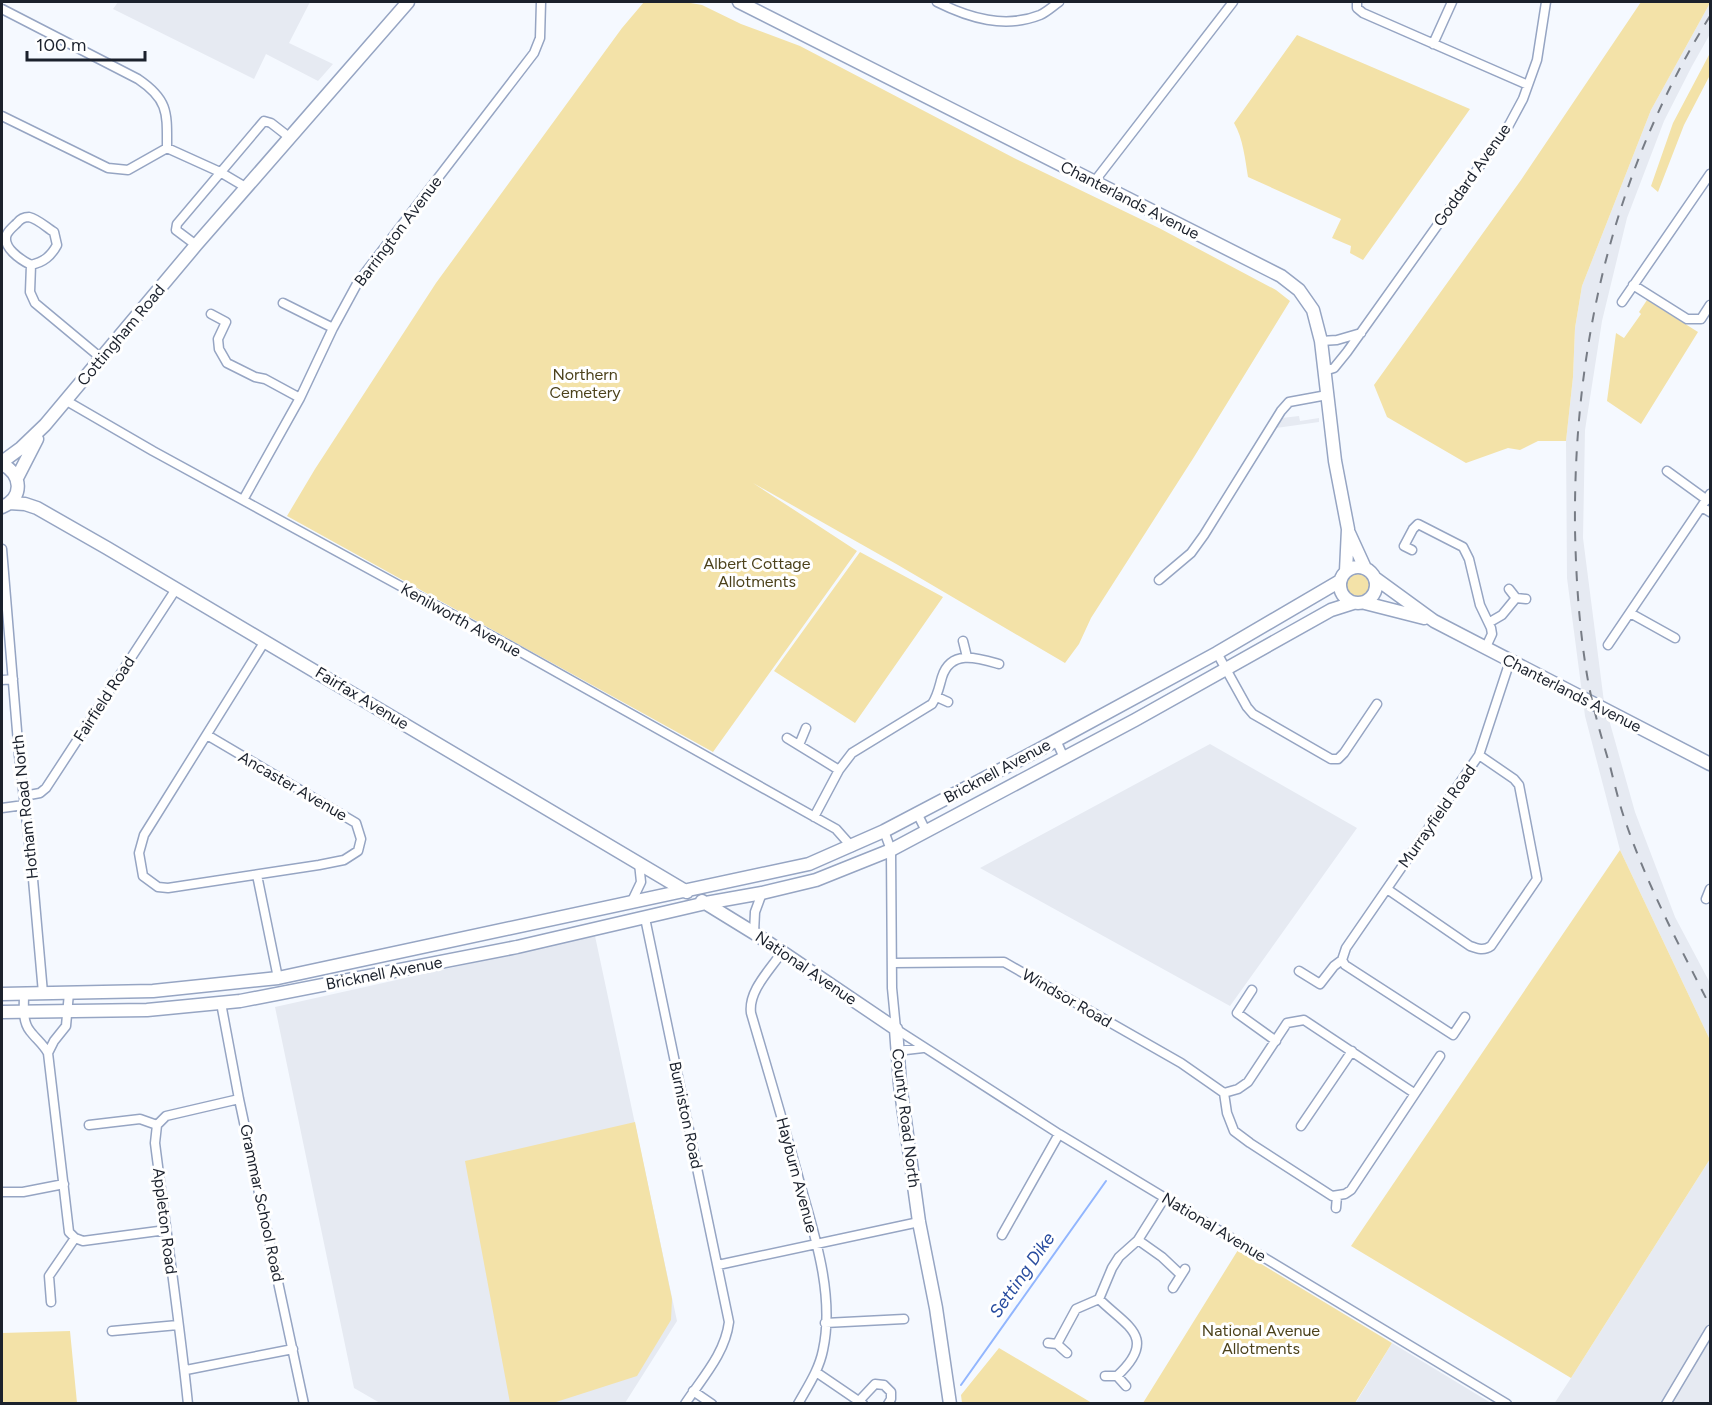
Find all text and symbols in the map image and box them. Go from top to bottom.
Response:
scale bar [27,24,146,62]
text: 100 m [36,34,86,56]
street label: Goddard Avenue [1429,120,1515,230]
street label: Chanterlands Avenue [1057,157,1203,243]
street label: Barrington Avenue [350,172,446,290]
street label: Cottingham Road [73,280,169,390]
park label: Northern Cemetery [549,365,621,402]
park label: Albert Cottage Allotments [703,554,811,591]
street label: Kenilworth Avenue [398,579,525,661]
street label: Chanterlands Avenue [1499,650,1645,736]
street label: Fairfield Road [69,653,139,745]
street label: Fairfax Avenue [312,663,412,733]
street label: Hotham Road North [8,734,42,880]
street label: Bricknell Avenue [940,735,1054,807]
street label: Ancaster Avenue [235,747,351,825]
street label: Murrayfield Road [1394,761,1480,871]
street label: National Avenue [752,927,861,1009]
street label: Bricknell Avenue [324,952,444,994]
street label: Windsor Road [1019,965,1115,1031]
street label: County Road North [888,1047,924,1189]
street label: Burniston Road [665,1060,707,1170]
street label: Hayburn Avenue [772,1115,822,1235]
street label: Grammar School Road [236,1122,288,1284]
street label: Appleton Road [149,1167,181,1275]
street label: National Avenue [1158,1188,1270,1266]
water label: Setting Dike [985,1228,1059,1322]
park label: National Avenue Allotments [1202,1321,1320,1358]

